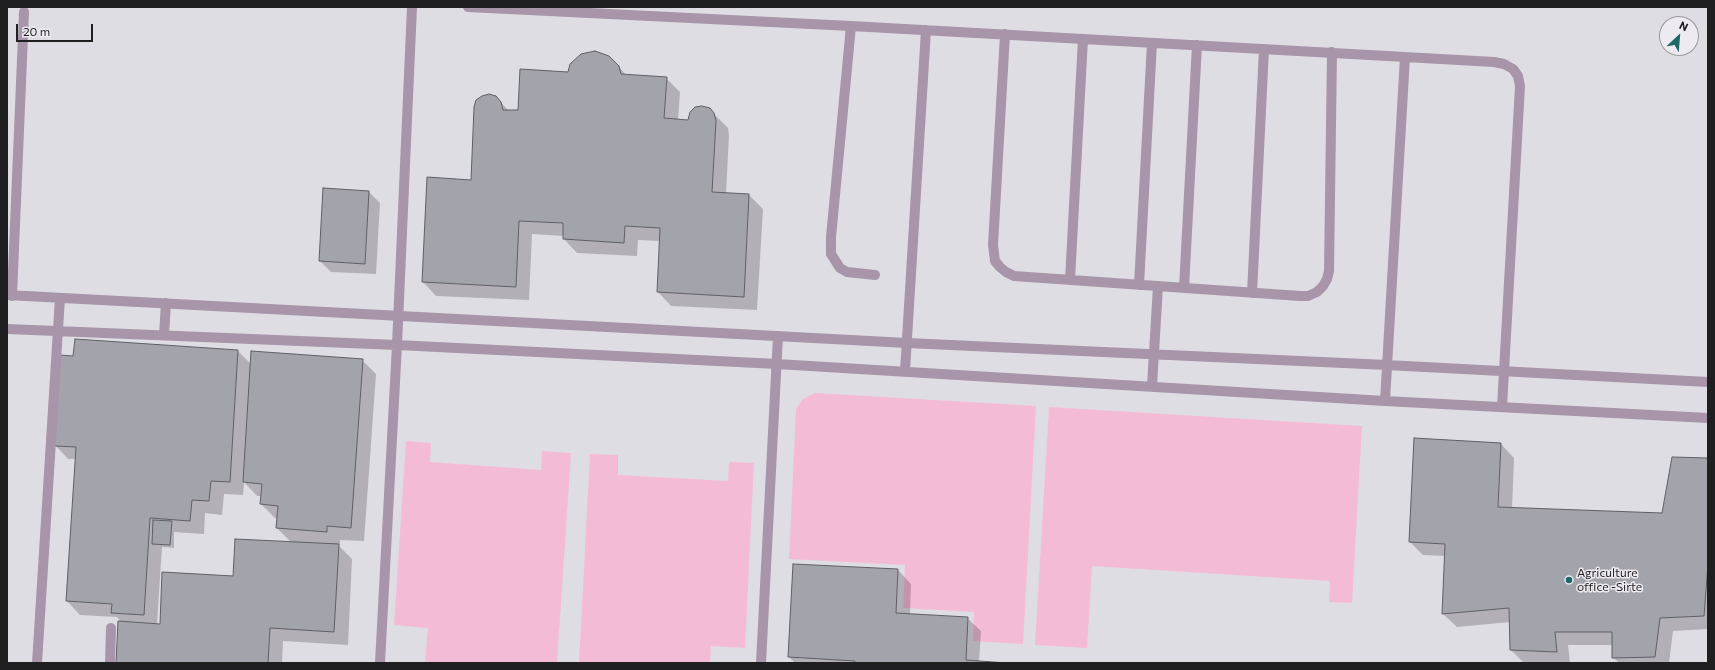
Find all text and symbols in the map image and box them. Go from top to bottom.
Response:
scale bar [18,16,95,42]
north arrow [1659,16,1699,56]
text: N [1677,18,1691,33]
text: 20 m [23,24,50,38]
place label: Agriculture office -Sirte [1577,566,1642,594]
marker: Agriculture office -Sirte [1564,575,1574,585]

